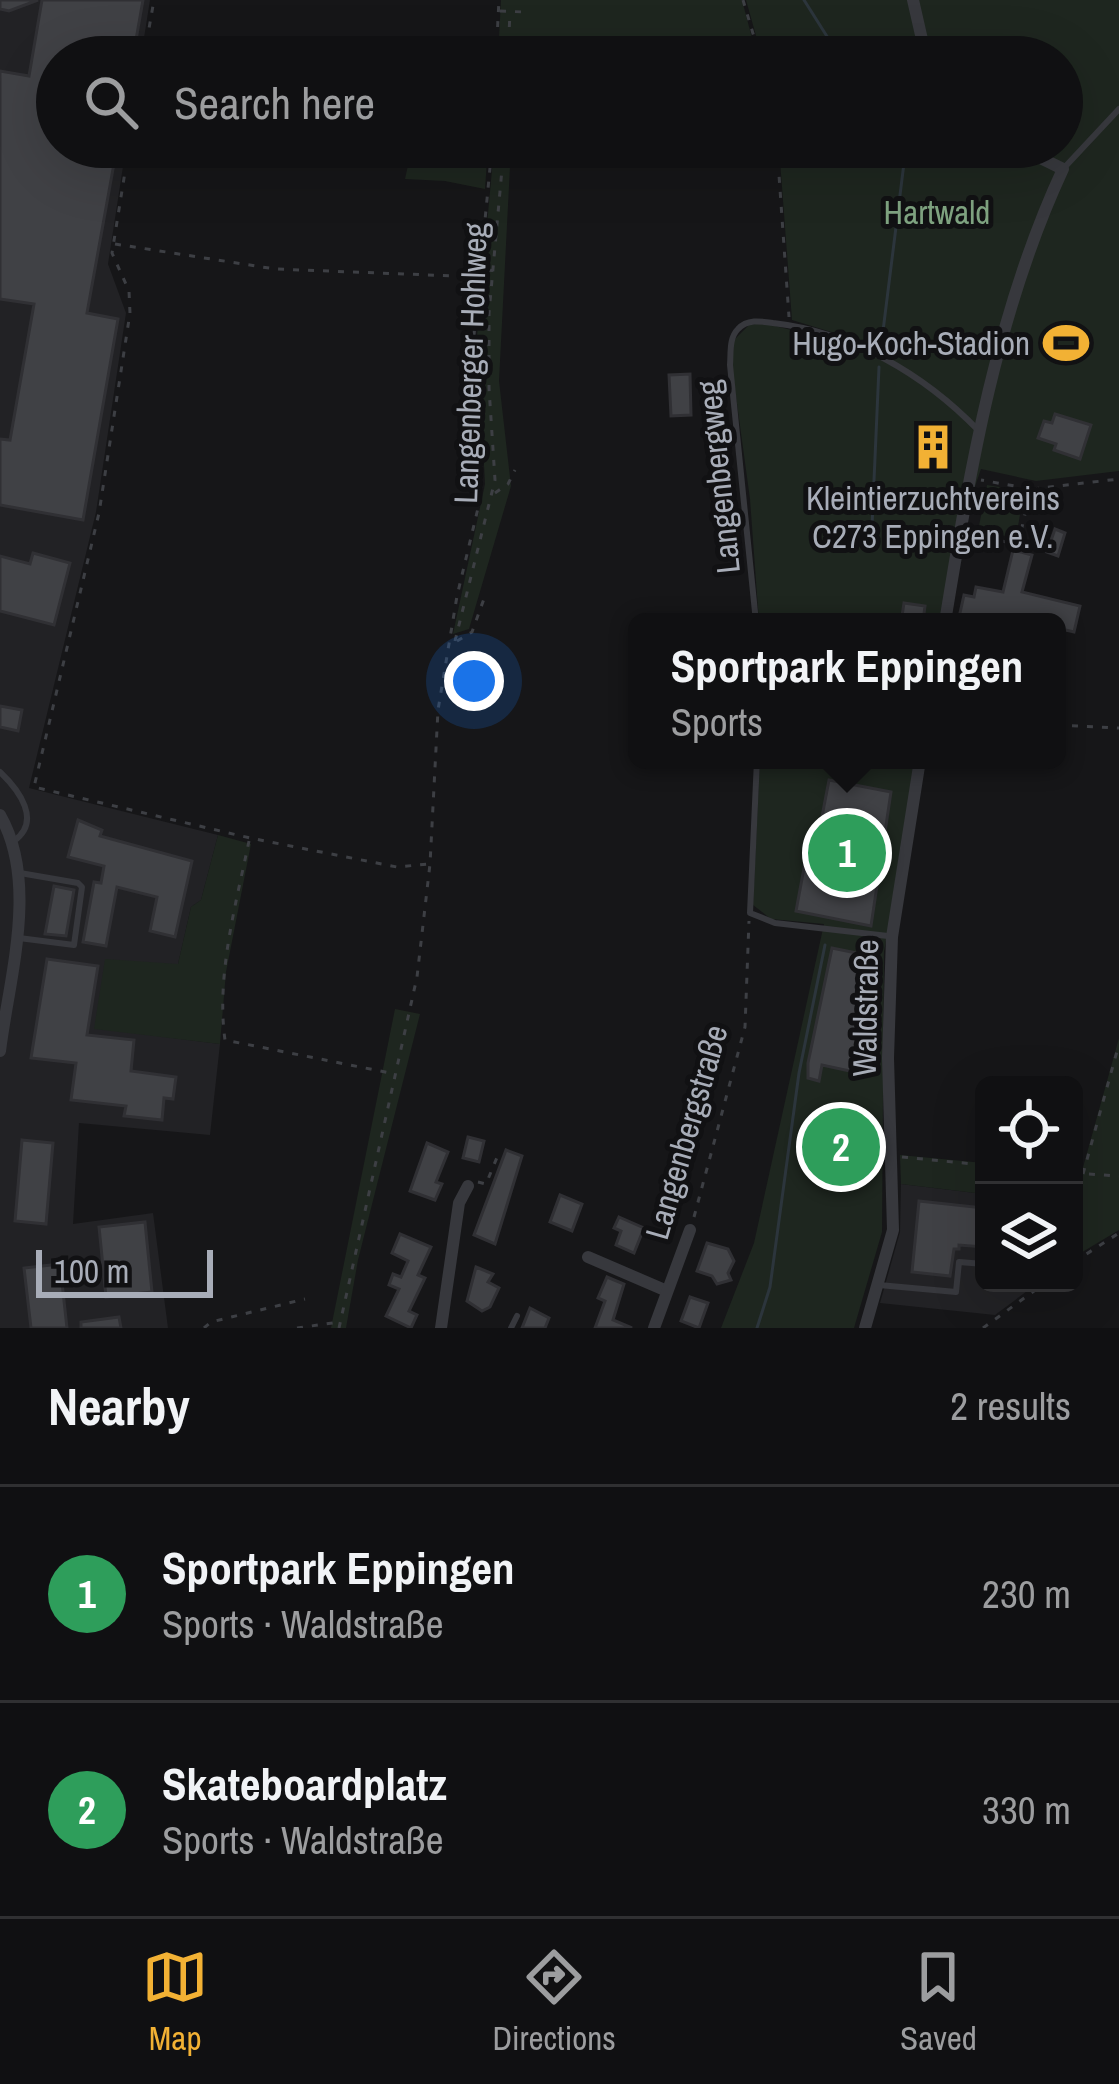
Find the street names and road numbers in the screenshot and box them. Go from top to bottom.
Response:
street label: Langenberger Hohlweg [443,222,497,504]
street label: Langenbergweg [686,378,750,576]
street label: Waldstraße [842,939,888,1077]
street label: Langenbergstraße [634,1020,738,1244]

